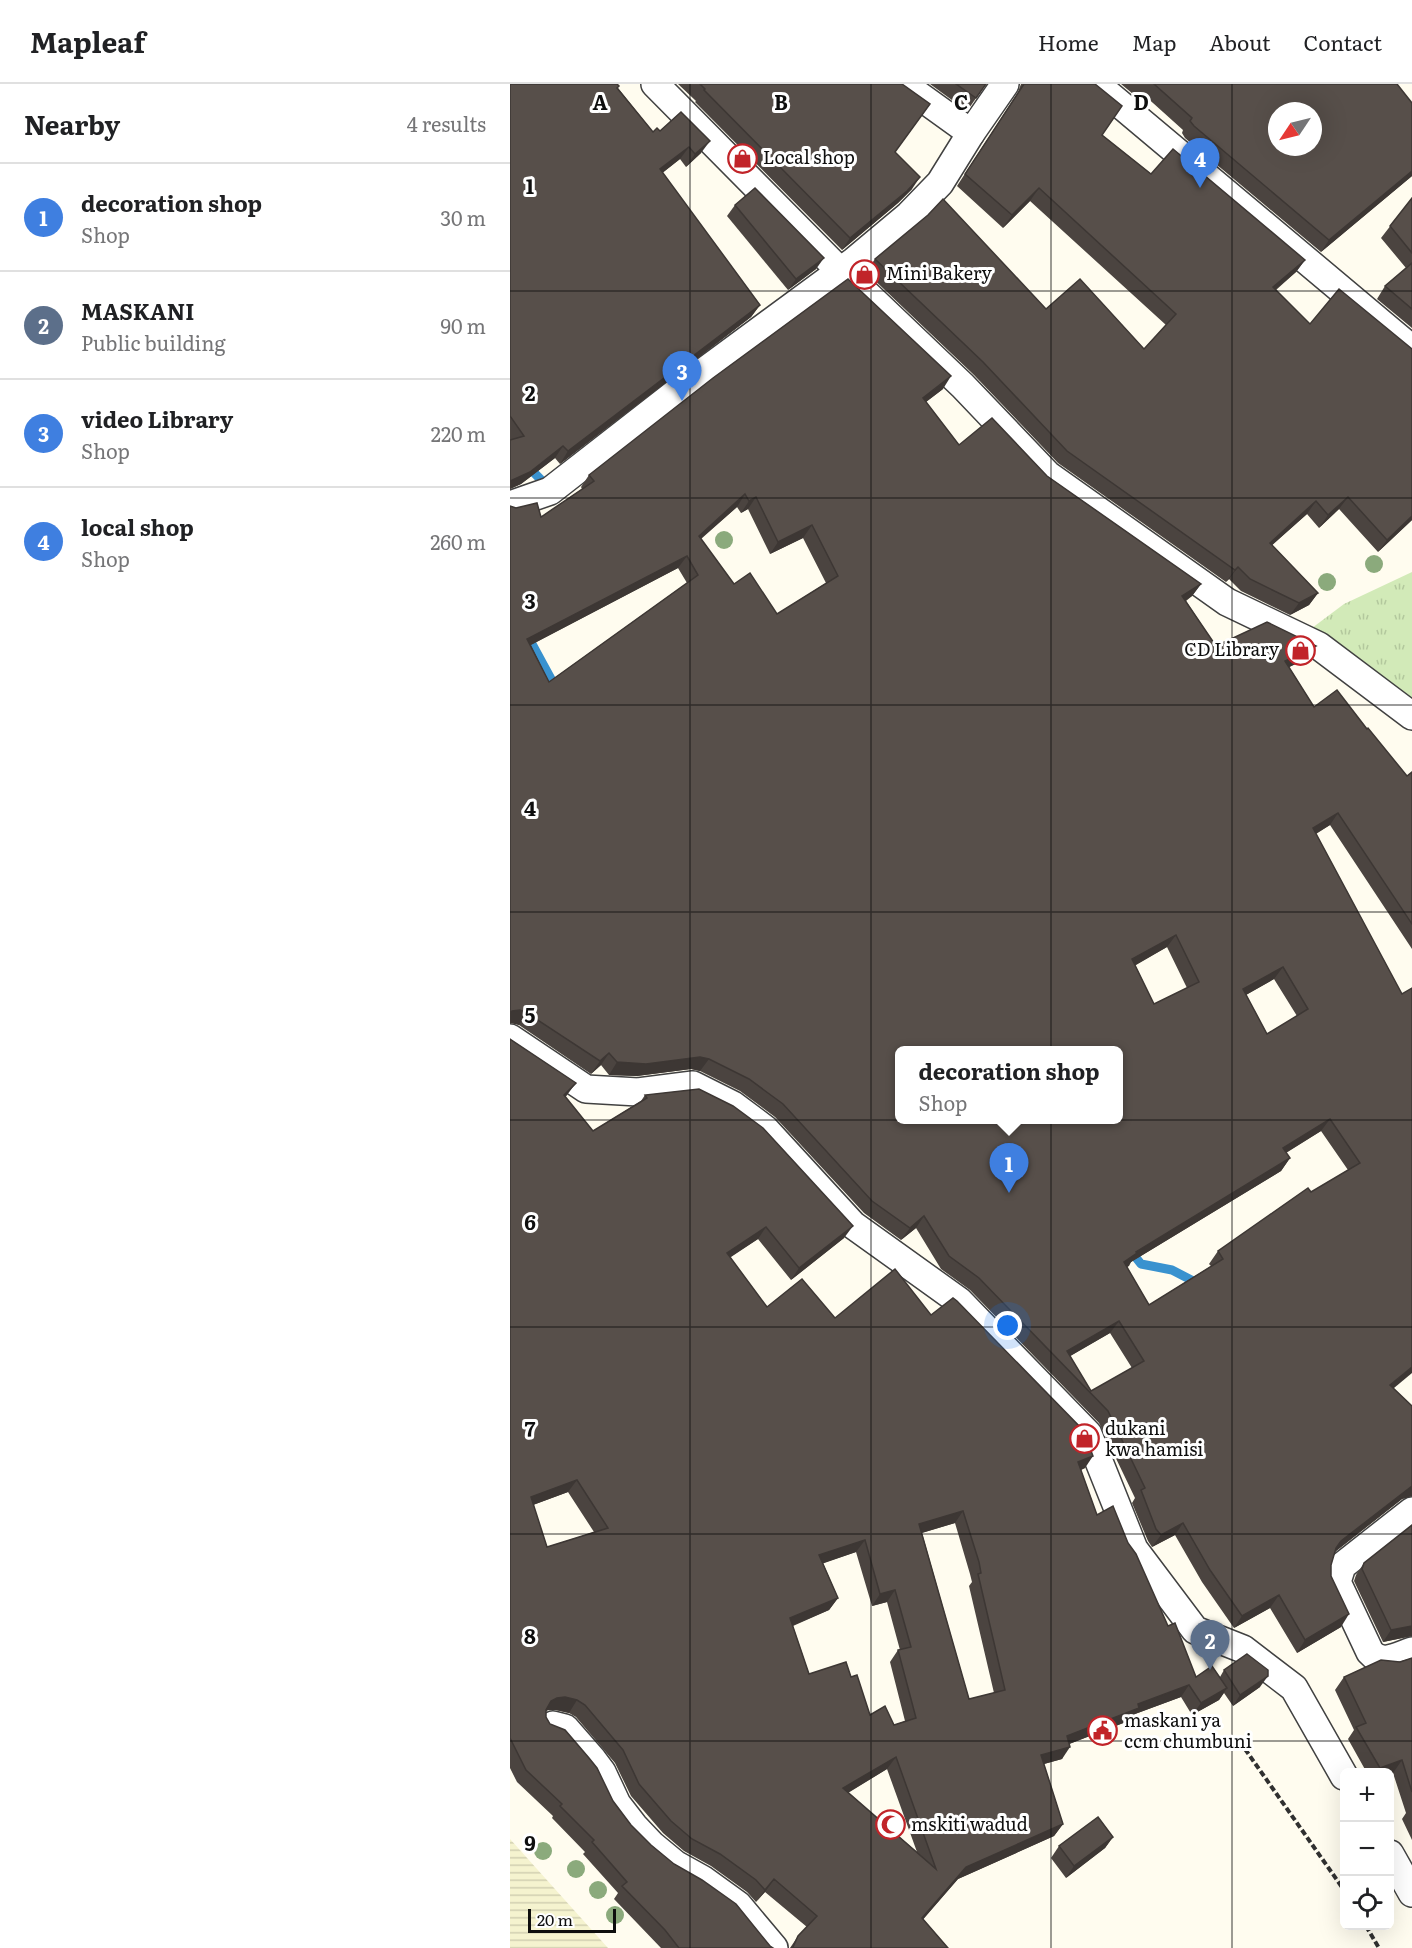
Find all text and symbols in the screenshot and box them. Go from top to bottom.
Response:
text: Mapleaf [30,20,145,62]
text: Home [1038,26,1099,57]
text: Map [1132,26,1176,57]
text: About [1209,26,1271,57]
text: Contact [1304,26,1382,57]
text: A [592,86,608,116]
text: B [774,86,788,116]
text: C [954,86,968,116]
text: D [1133,86,1149,116]
north arrow [1268,102,1322,156]
text: Nearby [24,104,120,143]
text: 4 results [407,108,486,138]
pin: 4 [1180,138,1220,188]
shop icon: Local shop [726,142,758,174]
place label: Local shop [763,143,855,170]
text: 1 [526,170,534,200]
text: decoration shop [81,186,262,219]
text: 1 [39,202,48,232]
text: 30 m [440,202,486,232]
text: Shop [81,219,130,249]
shop icon: Mini Bakery [849,258,881,290]
place label: Mini Bakery [886,259,992,286]
text: MASKANI [81,294,194,327]
text: 2 [38,310,49,340]
text: 90 m [441,310,486,340]
text: Public building [81,327,226,357]
pin: 3 [662,352,702,401]
text: 2 [525,377,536,407]
text: video Library [81,402,233,435]
text: 3 [38,418,49,448]
text: 220 m [431,418,486,448]
text: Shop [81,435,130,465]
text: local shop [81,510,194,543]
text: 4 [37,526,50,556]
text: 260 m [430,526,486,556]
text: Shop [81,543,130,573]
text: 3 [524,585,536,615]
shop icon: CD Library [1284,634,1316,666]
place label: CD Library [1184,635,1280,662]
text: 4 [524,792,536,822]
text: 5 [525,999,536,1029]
popup [895,1046,1123,1124]
text: decoration shop [918,1054,1100,1087]
text: Shop [918,1087,967,1117]
pin: 1 [990,1144,1028,1193]
text: 6 [524,1206,536,1236]
your location [993,1311,1022,1340]
text: 7 [525,1413,536,1443]
place label: dukani kwa hamisi [1105,1414,1203,1462]
shop icon: dukani kwa hamisi [1068,1423,1100,1455]
text: 8 [524,1620,536,1650]
pin: 2 [1190,1620,1230,1670]
place label: maskani ya ccm chumbuni [1124,1706,1252,1754]
public building icon: maskani ya ccm chumbuni [1087,1715,1119,1747]
map controls [1340,1768,1394,1930]
button: + [1340,1768,1394,1822]
mosque icon: mskiti wadud [874,1809,906,1841]
place label: mskiti wadud [911,1810,1028,1837]
button: − [1340,1822,1394,1876]
text: 9 [524,1827,536,1857]
button: locate [1340,1876,1394,1930]
scale bar [528,1906,616,1934]
text: 20 m [537,1907,573,1931]

